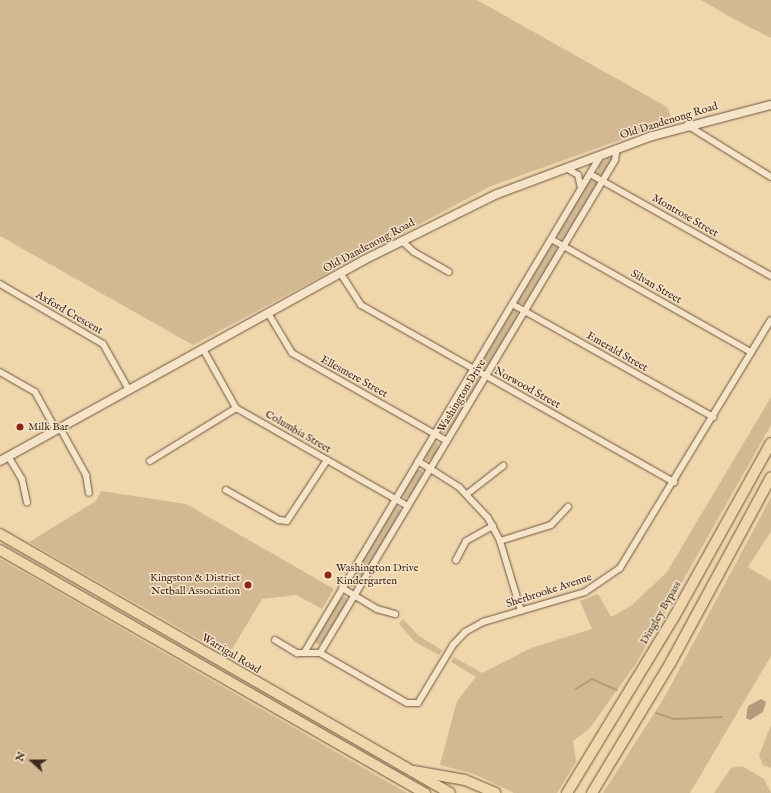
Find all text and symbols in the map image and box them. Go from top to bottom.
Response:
street label: Old Dandenong Road [619,100,719,142]
street label: Montrose Street [650,192,720,240]
street label: Old Dandenong Road [321,216,417,276]
street label: Silvan Street [628,267,684,307]
street label: Axford Crescent [33,289,105,337]
street label: Emerald Street [584,329,650,375]
street label: Ellesmere Street [318,353,390,401]
street label: Washington Drive [435,357,489,435]
street label: Norwood Street [492,364,562,412]
street label: Columbia Street [263,408,333,456]
place label: Milk Bar [28,420,69,434]
marker: Milk Bar [15,422,25,432]
place label: Washington Drive Kindergarten [336,562,419,588]
marker: Washington Drive Kindergarten [323,570,333,580]
street label: Sherbrooke Avenue [505,571,593,611]
place label: Kingston & District Netball Association [150,572,240,598]
street label: Dingley Bypass [638,579,684,647]
marker: Kingston & District Netball Association [243,580,253,590]
street label: Warrigal Road [199,631,263,677]
north arrow [12,741,52,781]
text: N [13,750,29,764]

